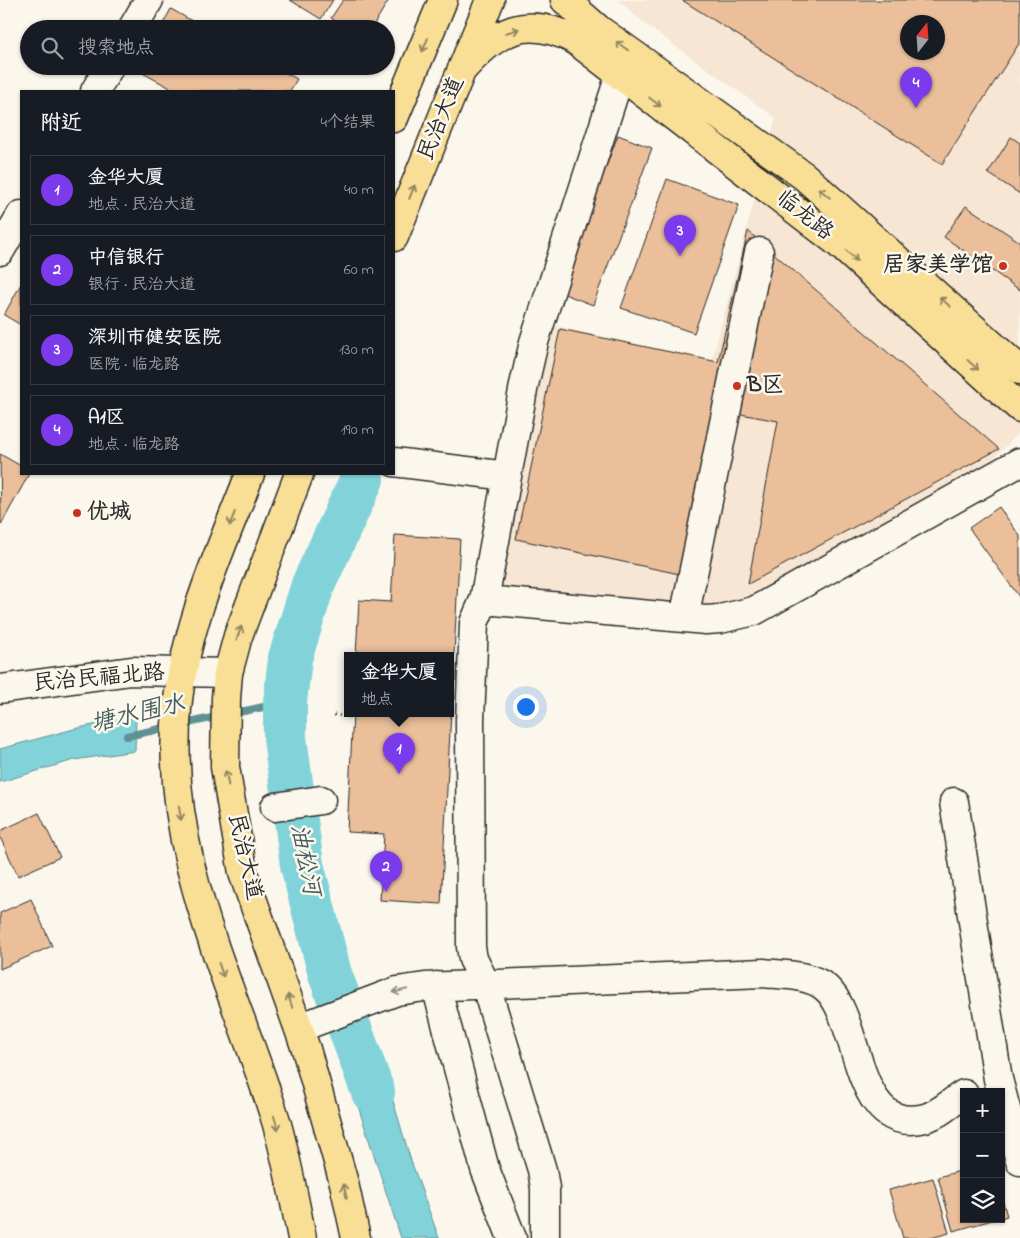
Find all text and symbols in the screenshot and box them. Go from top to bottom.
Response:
north arrow [900,15,945,60]
search box [20,20,395,75]
one-way arrow [504,26,520,36]
icon: search [38,34,66,62]
text: 搜索地点 [78,35,154,62]
one-way arrow [419,37,429,52]
one-way arrow [616,41,629,52]
pin: 4 [900,67,932,108]
street label: 民治大道 [411,72,473,166]
one-way arrow [648,97,662,107]
text: 附近 [40,109,82,139]
text: 4个结果 [320,111,375,135]
text: 金华大厦 [88,165,164,192]
text: 1 [54,178,60,202]
text: 40 m [344,178,374,202]
street label: 临龙路 [768,183,840,249]
one-way arrow [408,185,417,200]
one-way arrow [818,187,831,199]
text: 地点 · 民治大道 [88,193,195,217]
pin: 3 [664,215,696,256]
text: 中信银行 [88,245,164,272]
one-way arrow [846,250,859,262]
place label: 居家美学馆 [883,250,993,282]
text: 2 [53,258,61,282]
text: 60 m [344,258,374,282]
marker: 居家美学馆 [997,260,1009,272]
text: 银行 · 民治大道 [88,273,195,297]
one-way arrow [938,296,951,308]
text: 深圳市健安医院 [88,325,221,352]
text: 3 [54,338,60,362]
text: 130 m [339,338,374,362]
text: 医院 · 临龙路 [88,353,179,377]
one-way arrow [966,359,979,371]
place label: B区 [746,370,784,402]
marker: B区 [731,380,743,392]
text: A1区 [88,405,125,432]
text: 4 [54,418,60,442]
text: 190 m [341,418,374,442]
text: 地点 · 临龙路 [88,433,179,457]
place label: 优城 [87,497,131,529]
marker: 优城 [71,507,83,519]
one-way arrow [227,511,236,526]
one-way arrow [235,626,244,641]
popup [344,652,454,717]
street label: 民治民福北路 [32,657,166,701]
text: 金华大厦 [361,660,437,687]
water label: 塘水围水 [87,687,190,743]
text: 地点 [361,688,393,712]
your location [513,694,539,720]
pin: 1 [383,733,415,774]
one-way arrow [222,771,232,787]
one-way arrow [176,805,186,821]
street label: 民治大道 [219,811,269,903]
water label: 油松河 [280,821,329,903]
pin: 2 [370,851,402,892]
one-way arrow [217,962,226,977]
one-way arrow [393,987,409,996]
one-way arrow [285,994,294,1009]
map controls [960,1088,1005,1223]
button: + [960,1088,1005,1133]
one-way arrow [271,1115,281,1131]
button: − [960,1133,1005,1178]
button: layers [960,1178,1005,1223]
one-way arrow [340,1183,349,1199]

